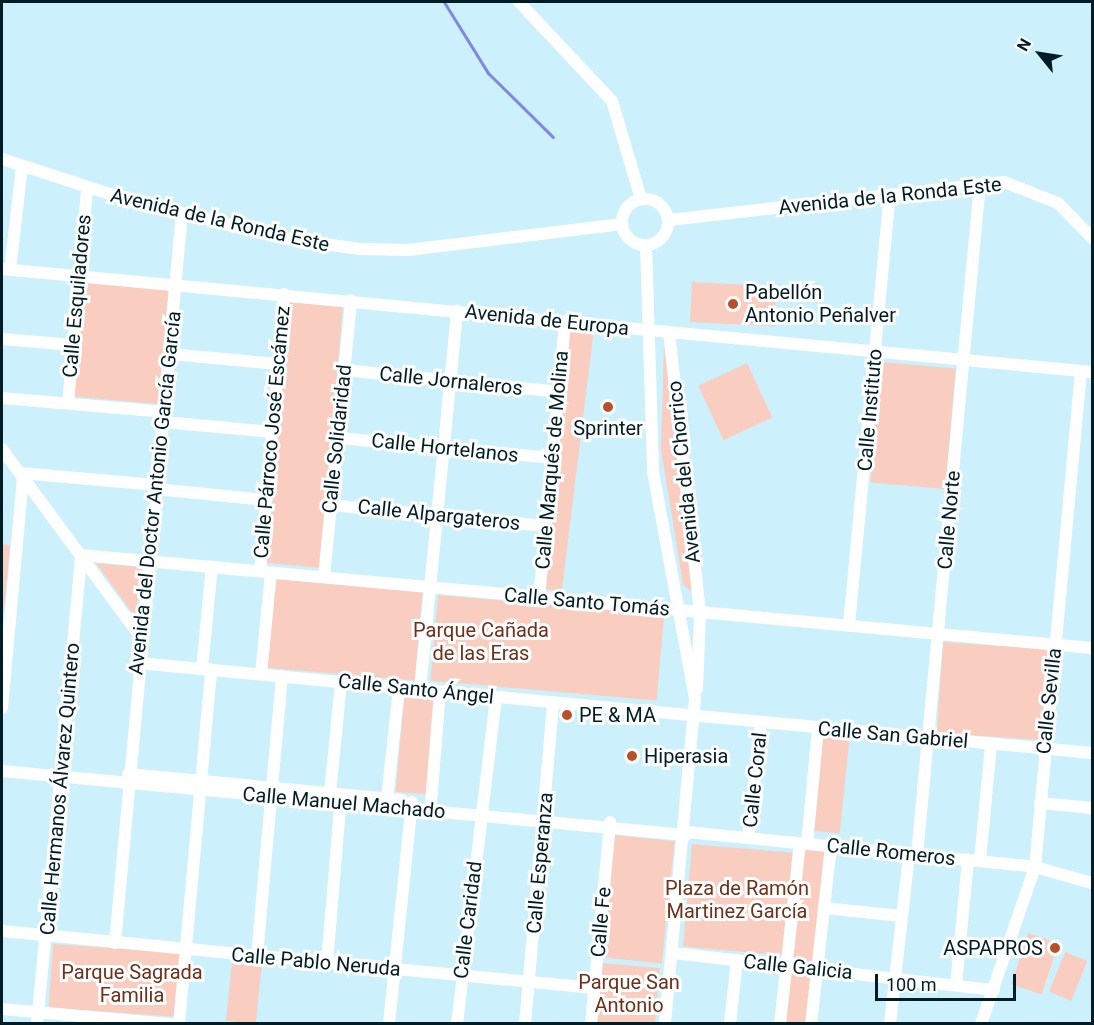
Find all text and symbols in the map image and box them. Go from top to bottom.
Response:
north arrow [1010,24,1070,84]
text: N [1013,35,1035,54]
street label: Avenida de la Ronda Este [777,172,1003,220]
street label: Avenida de la Ronda Este [108,183,332,257]
street label: Calle Esquiladores [58,213,96,379]
place label: Pabellón Antonio Peñalver [745,280,896,327]
marker: Pabellón Antonio Peñalver [726,297,740,311]
street label: Avenida de Europa [464,299,630,341]
street label: Calle Párroco José Escámez [249,305,295,559]
street label: Avenida del Doctor Antonio García García [124,310,186,676]
street label: Calle Instituto [853,348,887,472]
street label: Calle Marqués de Molina [530,349,574,571]
street label: Calle Jornaleros [378,362,524,400]
street label: Calle Solidaridad [317,363,357,515]
street label: Avenida del Chorrico [662,380,706,564]
marker: Sprinter [601,400,615,414]
place label: Sprinter [573,416,643,440]
street label: Calle Hortelanos [370,428,520,468]
street label: Calle Norte [933,470,965,570]
street label: Calle Alpargateros [357,495,521,535]
street label: Calle Santo Tomás [503,583,671,621]
park label: Parque Cañada de las Eras [413,619,549,666]
street label: Calle Hermanos Álvarez Quintero [35,642,85,936]
street label: Calle Sevilla [1031,647,1067,755]
street label: Calle Santo Ángel [337,669,495,709]
place label: PE & MA [579,703,656,727]
marker: PE & MA [560,708,574,722]
street label: Calle San Gabriel [817,716,969,754]
street label: Calle Coral [738,731,772,829]
place label: Hiperasia [644,744,728,768]
marker: Hiperasia [625,749,639,763]
street label: Calle Manuel Machado [242,782,446,824]
street label: Calle Esperanza [522,791,558,935]
street label: Calle Romeros [825,833,957,871]
street label: Calle Caridad [449,860,487,980]
park label: Plaza de Ramón Martinez García [665,876,809,923]
street label: Calle Fe [586,886,616,958]
place label: ASPAPROS [943,936,1043,960]
marker: ASPAPROS [1048,941,1062,955]
street label: Calle Pablo Neruda [230,943,402,981]
street label: Calle Galicia [742,949,854,985]
park label: Parque Sagrada Familia [61,960,203,1007]
scale bar [878,962,1019,1000]
park label: Parque San Antonio [578,971,680,1018]
text: 100 m [886,974,937,995]

